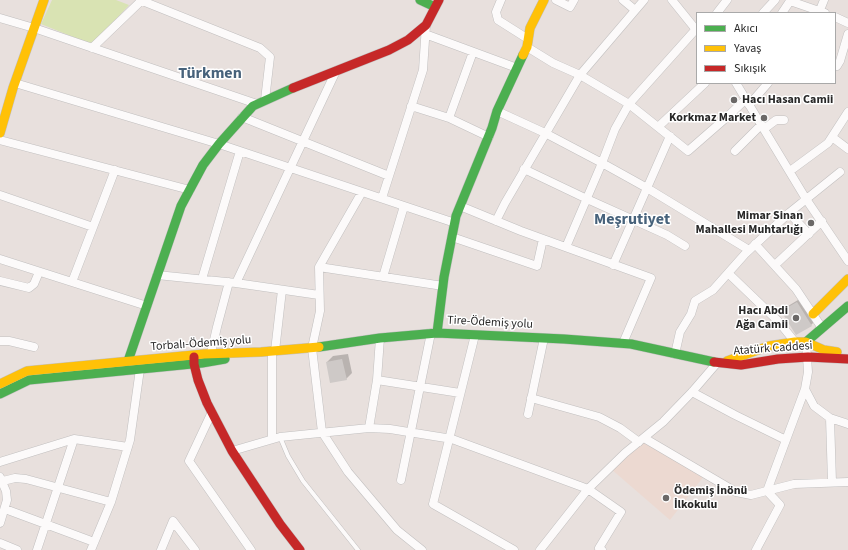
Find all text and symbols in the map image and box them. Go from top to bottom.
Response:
legend [696,12,836,84]
text: Akıcı [734,20,758,37]
text: Yavaş [734,40,761,57]
text: Sıkışık [734,60,766,77]
district label: Türkmen [178,64,242,84]
place label: Hacı Hasan Camii [742,93,833,107]
marker: Hacı Hasan Camii [729,95,739,105]
place label: Korkmaz Market [669,111,756,125]
marker: Korkmaz Market [759,113,769,123]
place label: Mimar Sinan Mahallesi Muhtarlığı [695,209,803,237]
district label: Meşrutiyet [594,210,670,230]
marker: Mimar Sinan Mahallesi Muhtarlığı [806,218,816,228]
place label: Hacı Abdi Ağa Camii [736,304,788,332]
marker: Hacı Abdi Ağa Camii [791,313,801,323]
street label: Tire-Ödemiş yolu [447,314,533,332]
street label: Torbalı-Ödemiş yolu [150,333,252,355]
street label: Atatürk Caddesi [733,339,813,359]
place label: Ödemiş İnönü İlkokulu [674,484,747,512]
marker: Ödemiş İnönü İlkokulu [661,493,671,503]

